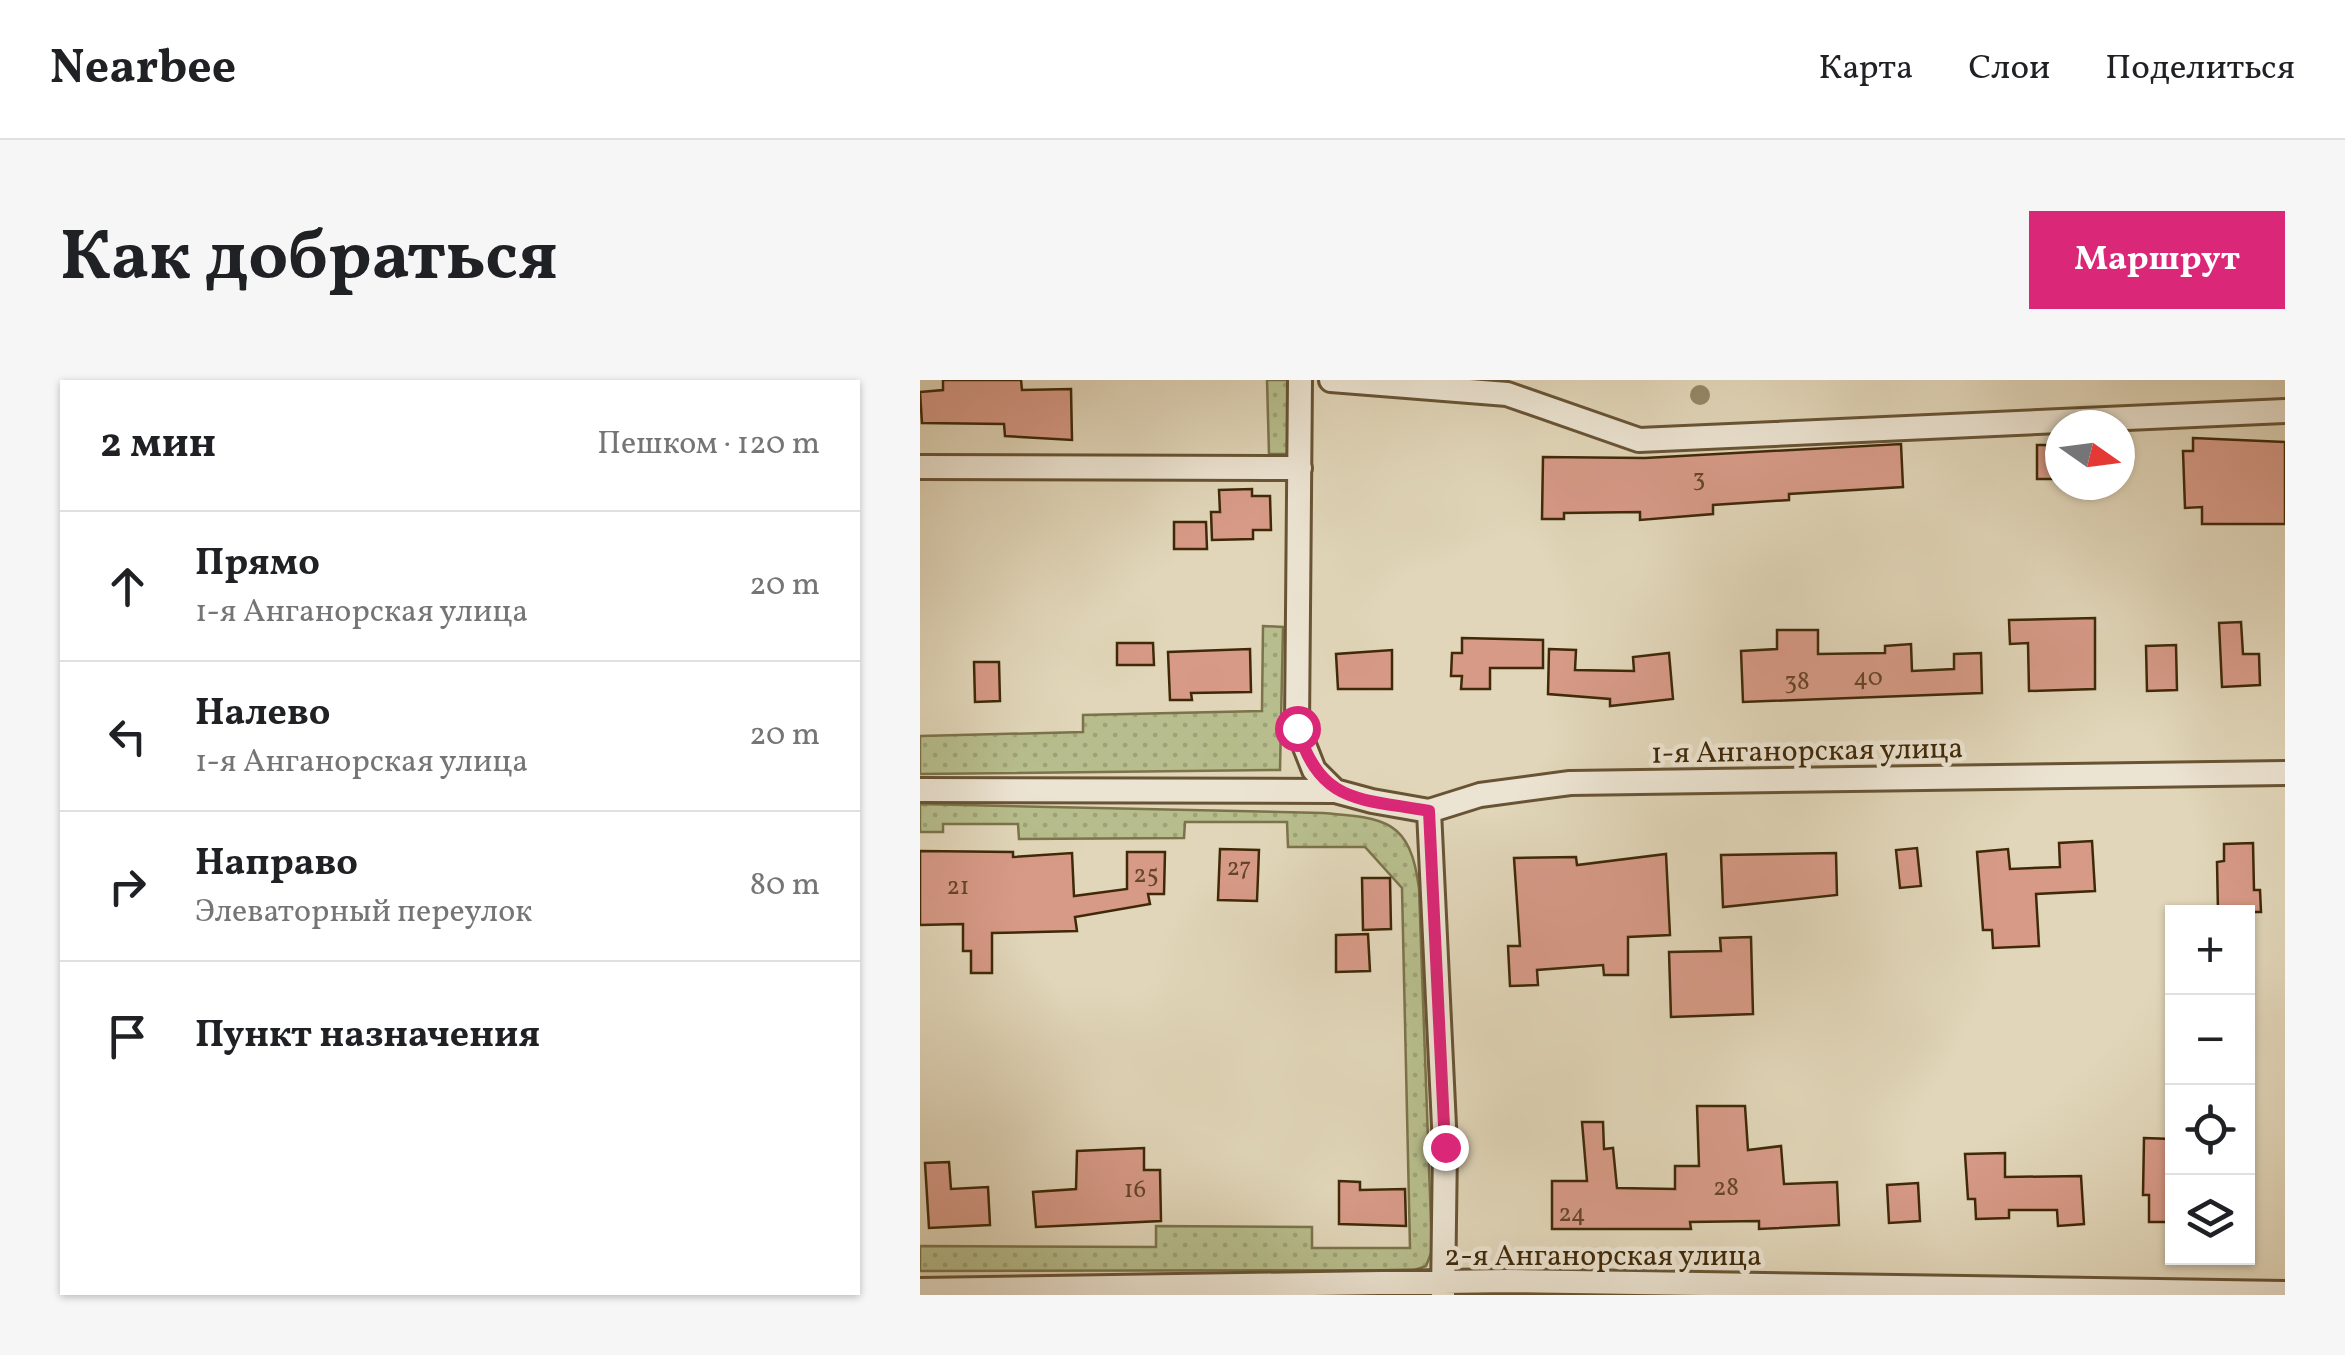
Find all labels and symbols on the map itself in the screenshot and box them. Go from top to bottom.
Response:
north arrow [2045,410,2135,500]
house number: 3 [1693,462,1705,497]
house number: 40 [1853,661,1883,696]
house number: 38 [1784,665,1810,700]
route start [1275,706,1321,752]
street label: 1-я Анганорская улица [1650,728,1964,776]
house number: 27 [1227,851,1251,886]
house number: 25 [1133,858,1159,893]
house number: 21 [946,870,970,905]
route end [1423,1125,1469,1171]
house number: 28 [1713,1171,1739,1206]
house number: 16 [1124,1173,1146,1208]
house number: 24 [1558,1197,1586,1232]
street label: 2-я Анганорская улица [1444,1236,1762,1278]

